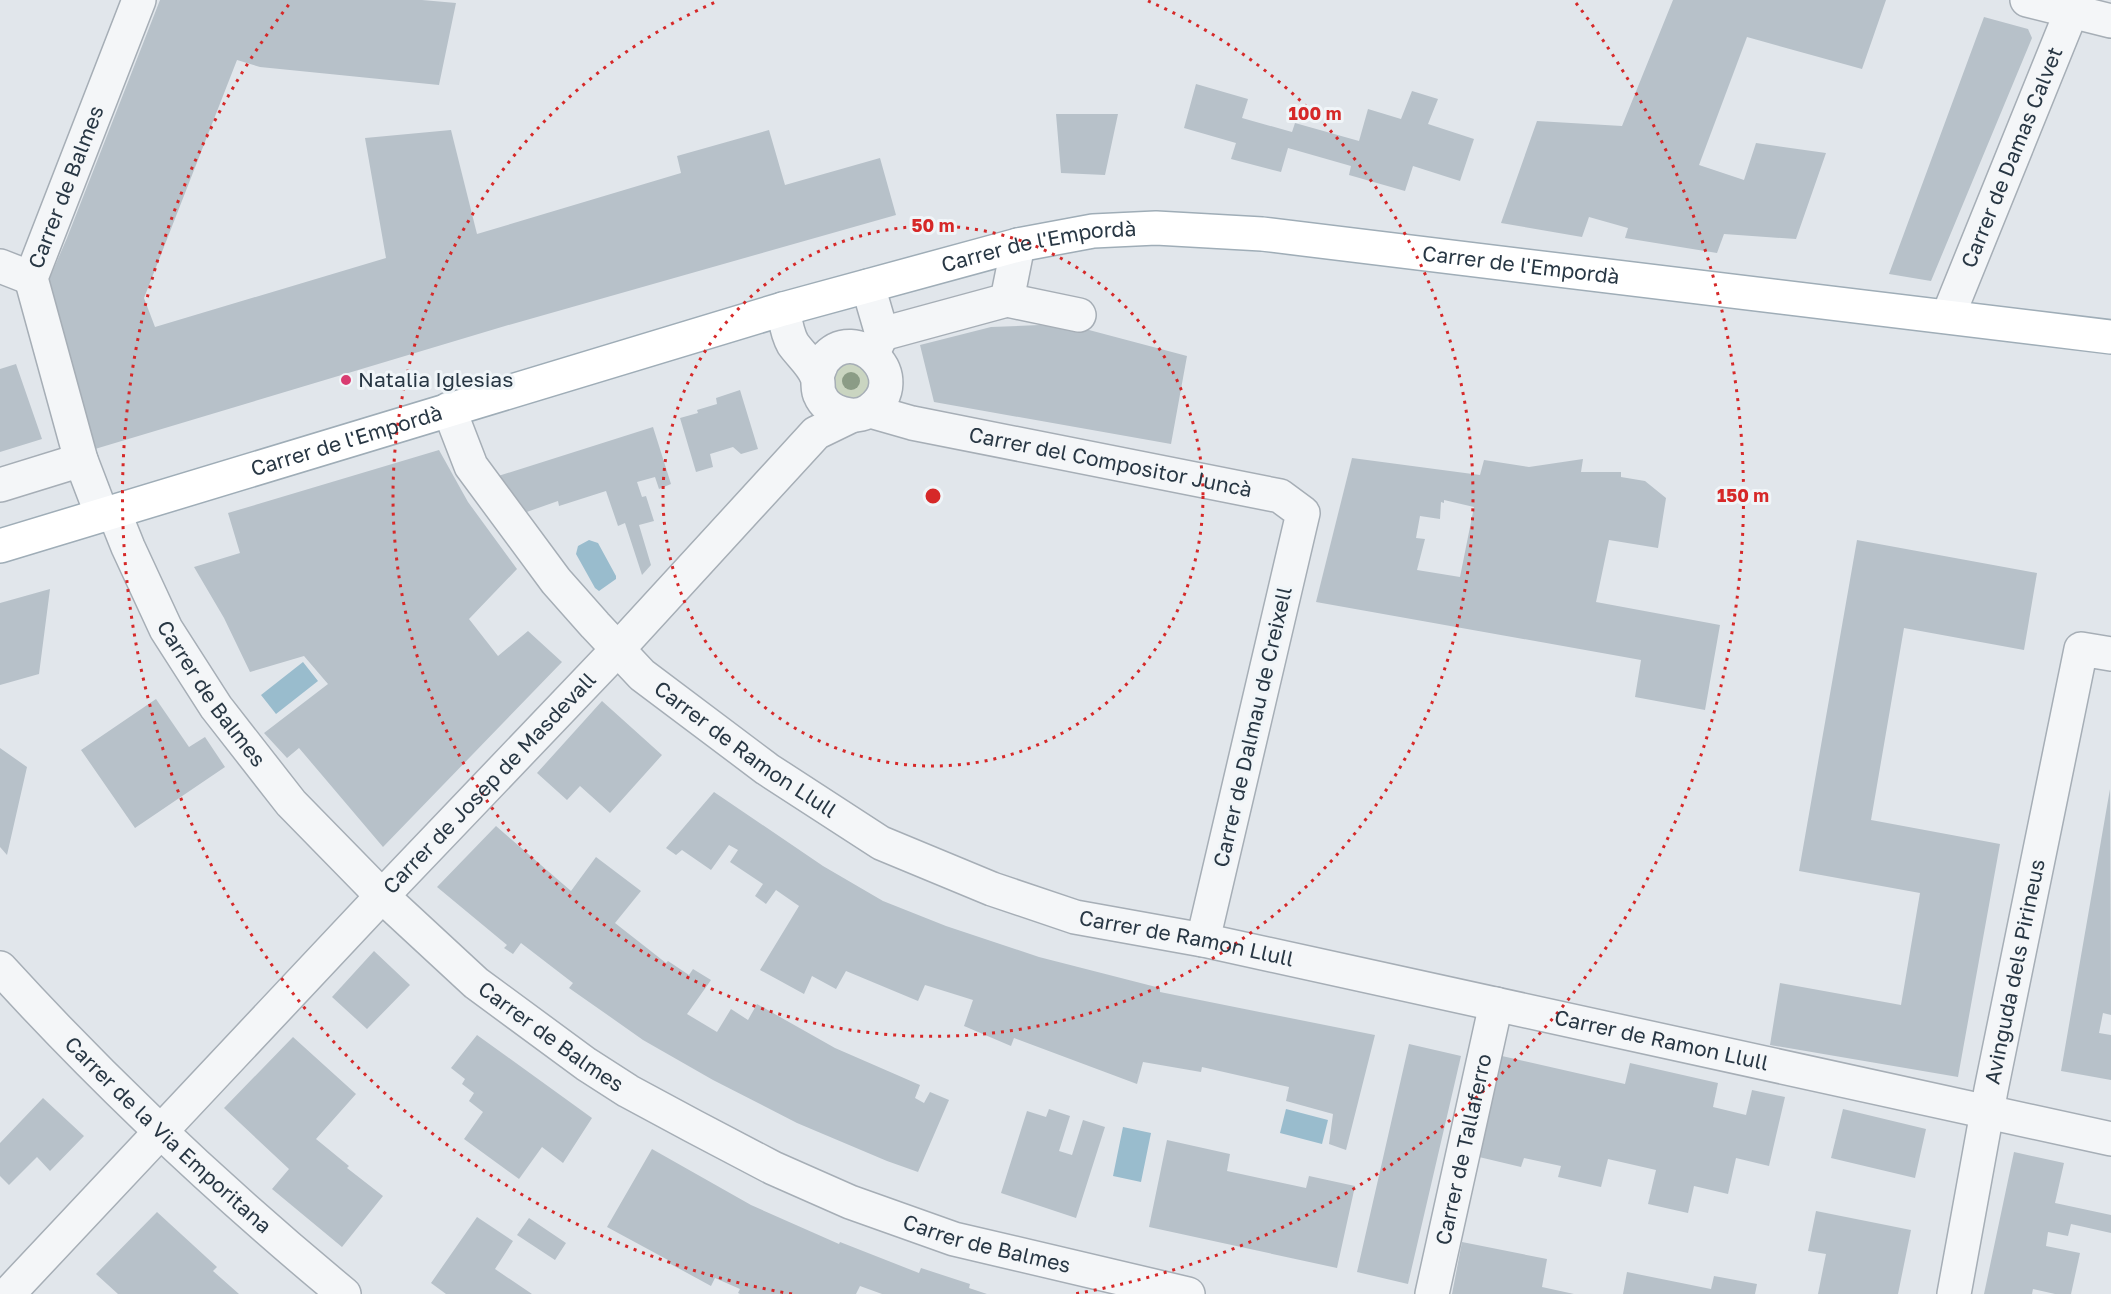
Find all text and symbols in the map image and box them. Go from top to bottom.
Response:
street label: Carrer de Damas Calvet [1955,43,2068,271]
street label: Carrer de Balmes [22,102,109,272]
text: 100 m [1289,102,1341,124]
text: 50 m [912,214,954,236]
street label: Carrer de l'Empordà [938,215,1137,277]
street label: Carrer de l'Empordà [1421,240,1621,289]
place label: Natalia Iglesias [358,366,513,392]
marker: Natalia Iglesias [339,373,353,387]
street label: Carrer de l'Empordà [247,399,445,481]
street label: Carrer del Compositor Juncà [967,421,1254,502]
text: 150 m [1717,484,1769,506]
centre of rings [923,486,943,506]
street label: Carrer de Dalmau de Creixell [1207,584,1297,870]
street label: Carrer de Balmes [152,616,272,772]
street label: Carrer de Josep de Masdevall [377,666,601,899]
street label: Carrer de Ramon Llull [649,675,842,823]
street label: Avinguda dels Pirineus [1978,857,2050,1086]
street label: Carrer de Ramon Llull [1077,904,1296,972]
street label: Carrer de Balmes [474,975,629,1097]
street label: Carrer de Ramon Llull [1552,1003,1771,1076]
street label: Carrer de la Via Emporitana [60,1031,277,1238]
street label: Carrer de Tallaferro [1429,1051,1497,1247]
street label: Carrer de Balmes [900,1208,1073,1278]

